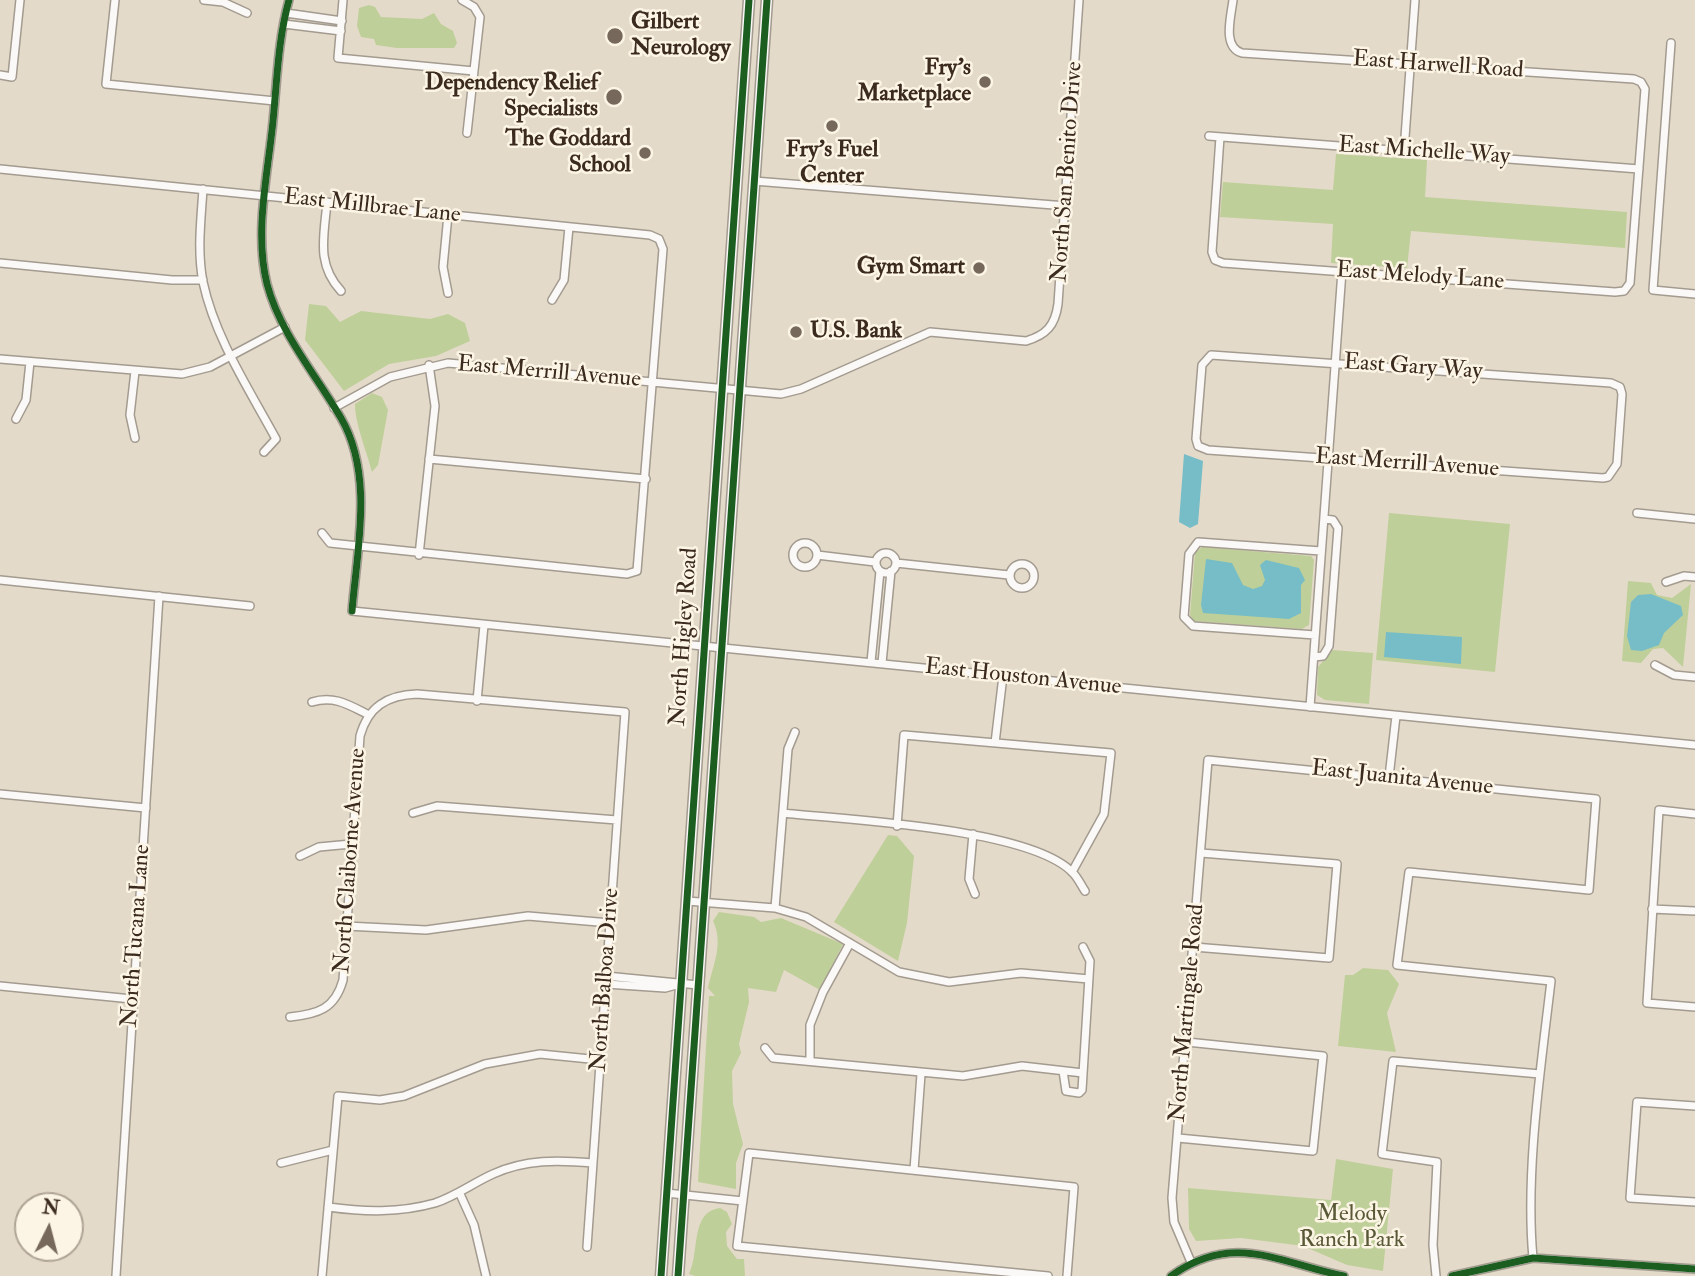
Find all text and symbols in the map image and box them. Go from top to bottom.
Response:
place label: Gilbert Neurology [631,9,731,63]
marker: Gilbert Neurology [605,26,625,46]
street label: East Harwell Road [1352,46,1524,86]
place label: Fry's Marketplace [858,55,971,109]
street label: North San Benito Drive [1047,61,1089,283]
place label: Dependency Relief Specialists [425,70,598,124]
marker: Fry's Marketplace [977,74,993,90]
marker: Dependency Relief Specialists [604,87,624,107]
marker: Fry's Fuel Center [824,118,840,134]
place label: The Goddard School [505,126,631,180]
street label: East Michelle Way [1337,132,1511,172]
place label: Fry's Fuel Center [786,137,878,191]
marker: The Goddard School [637,145,653,161]
street label: East Millbrae Lane [282,184,462,230]
place label: Gym Smart [857,254,965,282]
street label: East Melody Lane [1335,257,1505,297]
marker: Gym Smart [971,260,987,276]
place label: U.S. Bank [810,318,902,346]
marker: U.S. Bank [788,324,804,340]
street label: East Gary Way [1343,349,1483,387]
street label: East Merrill Avenue [456,351,642,395]
street label: East Merrill Avenue [1314,444,1500,484]
street label: North Higley Road [665,547,705,727]
street label: East Houston Avenue [923,654,1123,702]
street label: North Claiborne Avenue [329,747,373,975]
street label: East Juanita Avenue [1310,756,1494,802]
street label: North Tucana Lane [117,844,157,1028]
street label: North Balboa Drive [586,887,626,1073]
street label: North Martingale Road [1165,903,1211,1123]
north arrow [14,1192,84,1262]
text: N [41,1195,61,1221]
park label: Melody Ranch Park [1299,1201,1405,1255]

